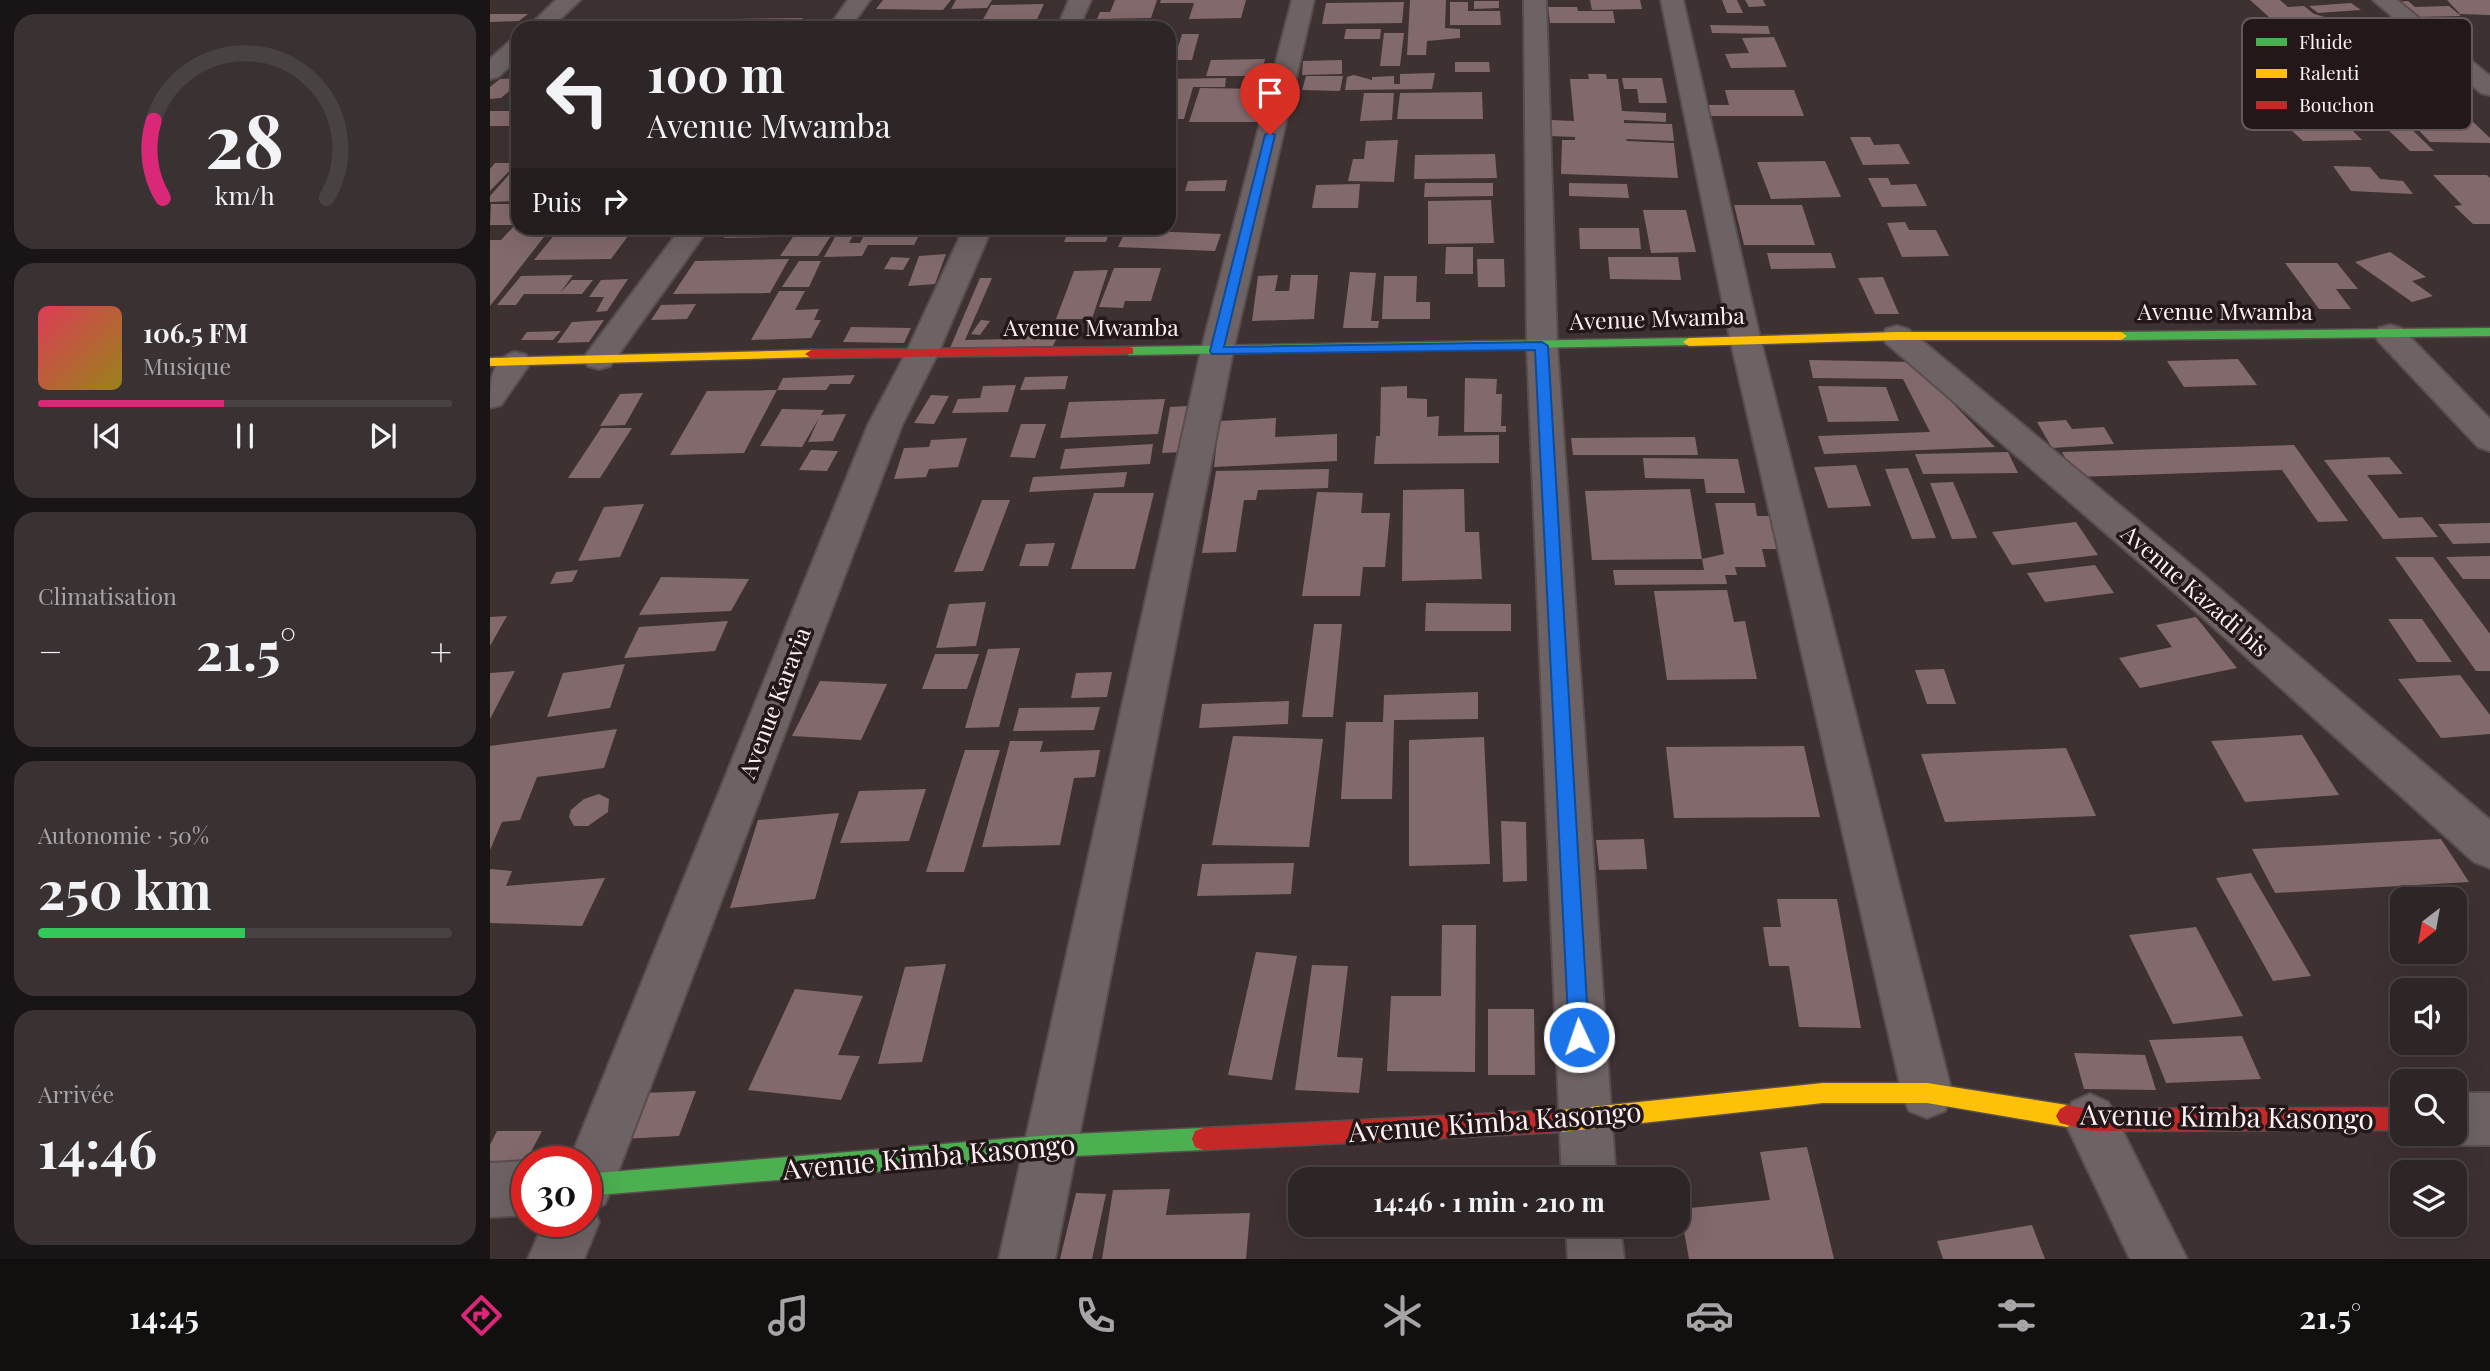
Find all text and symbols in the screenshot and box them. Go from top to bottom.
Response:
legend [2242,18,2472,130]
text: Fluide [2299,28,2352,54]
text: 100 m [647,40,785,105]
icon: left [532,49,623,140]
text: Ralenti [2299,59,2360,85]
pin [1240,63,1300,135]
icon: arrive [1251,74,1289,112]
text: 28 [206,89,284,186]
text: Bouchon [2299,91,2375,117]
text: Avenue Mwamba [647,103,891,146]
text: km/h [215,177,275,210]
icon: right [596,182,634,220]
text: Puis [532,184,582,219]
street label: Avenue Mwamba [2136,295,2313,326]
street label: Avenue Mwamba [1568,299,1746,336]
street label: Avenue Mwamba [1002,311,1179,342]
text: 106.5 FM [143,315,248,350]
text: Musique [143,350,231,381]
icon: previous [88,417,126,455]
icon: pause [226,417,264,455]
icon: next [364,417,402,455]
street label: Avenue Kazadi bis [2115,516,2276,663]
text: Climatisation [38,580,177,611]
text: 21.5° [196,615,296,684]
street label: Avenue Karavia [730,622,817,783]
text: − [38,625,63,676]
text: + [430,625,452,676]
text: Autonomie · 50% [38,819,209,850]
text: 250 km [38,854,212,923]
north arrow [2390,887,2468,964]
map controls [2390,887,2467,1237]
button: sound [2390,978,2467,1055]
position arrow [1542,1000,1616,1074]
button: search [2390,1069,2467,1146]
text: Arrivée [38,1078,114,1109]
street label: Avenue Kimba Kasongo [1346,1092,1643,1149]
street label: Avenue Kimba Kasongo [2079,1094,2374,1137]
text: 14:46 [38,1113,157,1182]
street label: Avenue Kimba Kasongo [780,1124,1077,1187]
speed limit sign: 30 [511,1146,602,1237]
button: layers [2390,1160,2467,1237]
text: 14:46 · 1 min · 210 m [1373,1184,1605,1219]
icon: directions [457,1291,506,1340]
icon: music [764,1291,813,1340]
icon: phone [1071,1291,1120,1340]
icon: climate [1378,1291,1427,1340]
icon: car [1685,1291,1734,1340]
icon: filters [1992,1291,2041,1340]
text: 14:45 [129,1294,199,1337]
text: 21.5° [2299,1294,2361,1337]

